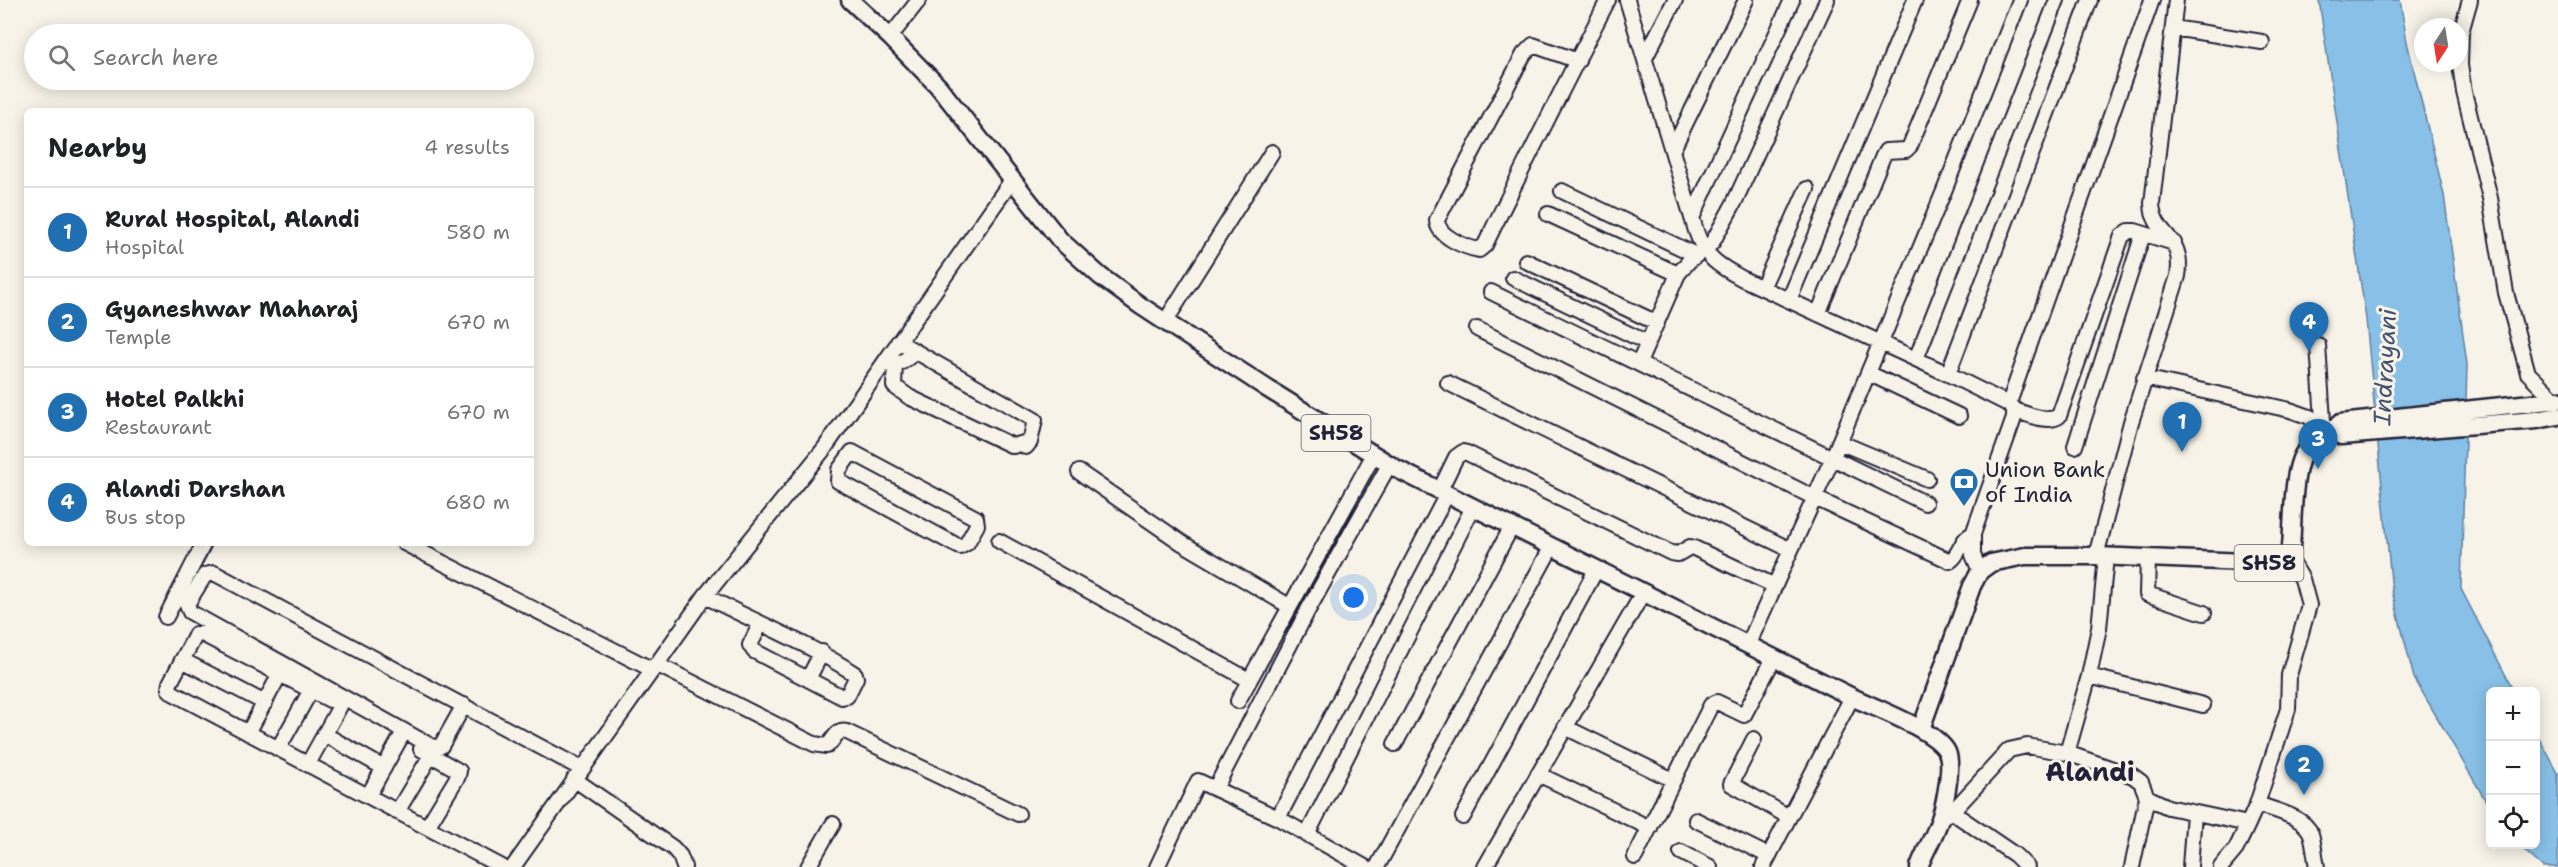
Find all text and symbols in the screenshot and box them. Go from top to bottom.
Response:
north arrow [2414,18,2468,72]
search box [24,24,534,90]
icon: search [45,41,78,74]
text: Search here [93,43,219,72]
text: Nearby [48,130,147,165]
text: 4 results [424,134,510,160]
text: Rural Hospital, Alandi [105,205,360,234]
text: 1 [63,219,72,245]
text: 580 m [447,219,510,245]
text: Hospital [105,234,184,260]
text: Gyaneshwar Maharaj [105,295,358,324]
pin: 4 [2290,302,2328,352]
water label: Indrayani [2366,307,2404,427]
text: 2 [61,309,75,335]
text: 670 m [447,309,510,335]
text: Temple [105,324,172,350]
text: Hotel Palkhi [105,385,244,414]
text: 3 [61,399,75,425]
text: 670 m [447,399,510,425]
pin: 1 [2162,402,2202,452]
text: Restaurant [105,414,212,440]
road number: SH58 [1302,415,1370,451]
pin: 3 [2298,420,2338,469]
place label: Union Bank of India [1985,455,2105,509]
bank icon: Union Bank of India [1948,466,1980,508]
text: Alandi Darshan [105,475,285,504]
text: 4 [61,489,75,515]
text: 680 m [445,489,510,515]
text: Bus stop [105,504,186,530]
road number: SH58 [2234,545,2304,581]
your location [1339,583,1368,612]
map controls [2486,687,2540,849]
button: + [2486,687,2540,741]
button: − [2486,741,2540,795]
pin: 2 [2284,746,2324,795]
district label: Alandi [2045,754,2135,789]
button: locate [2486,795,2540,849]

